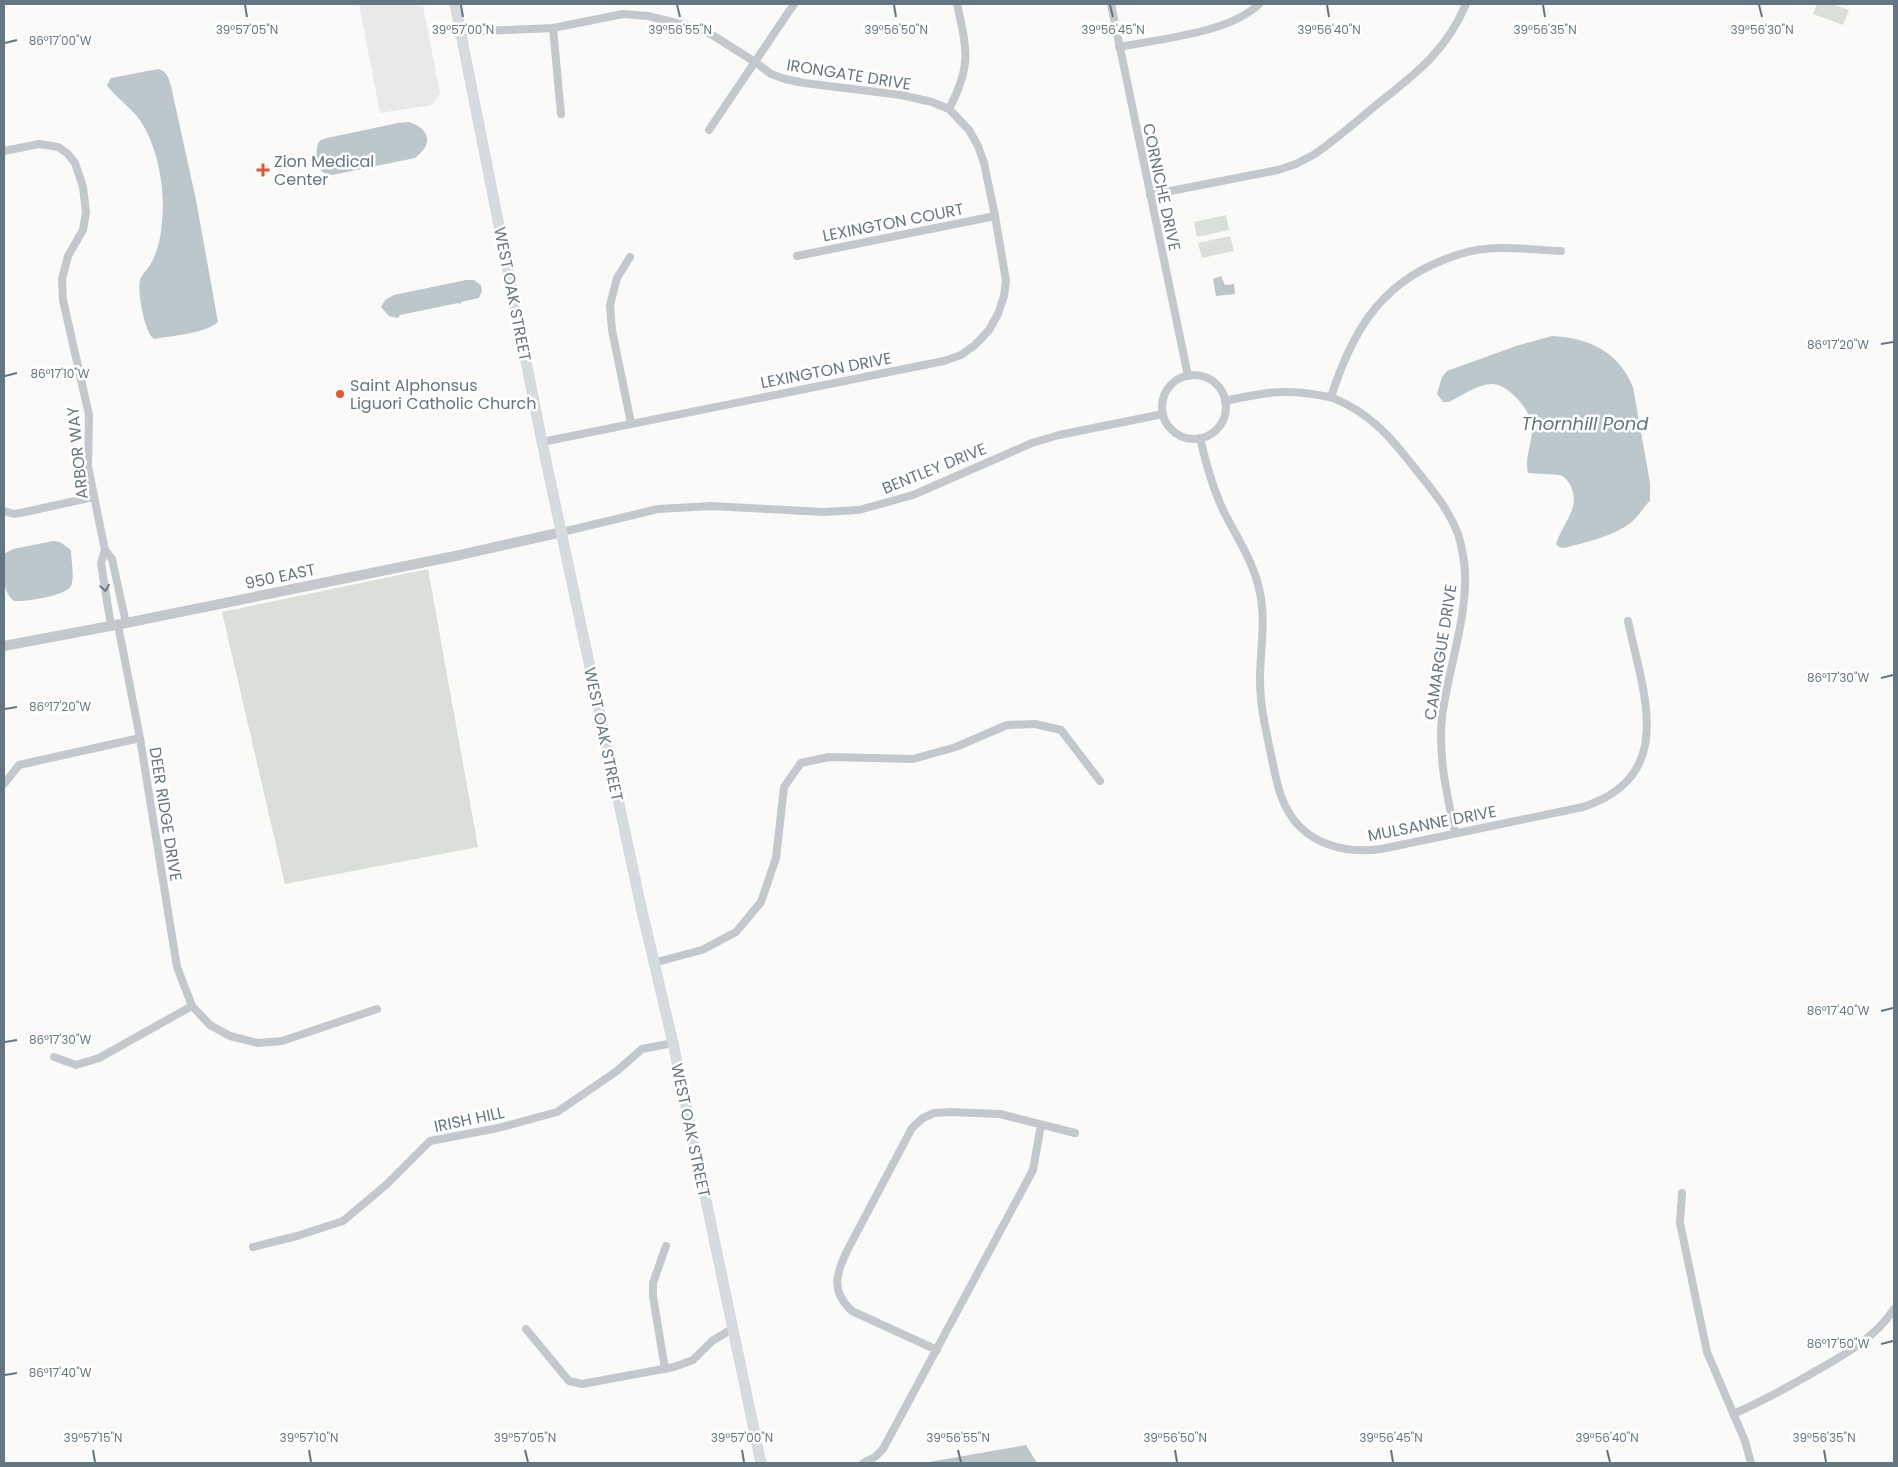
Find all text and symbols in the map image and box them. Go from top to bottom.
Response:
text: 39°57'05"N [216,21,278,38]
text: 39°57'00"N [432,21,494,38]
text: 39°56'55"N [648,21,712,38]
text: 39°56'50"N [864,21,928,38]
text: 39°56'45"N [1081,21,1145,38]
text: 39°56'40"N [1297,21,1361,38]
text: 39°56'35"N [1513,21,1577,38]
text: 39°56'30"N [1730,21,1794,38]
text: 86°17'00"W [29,32,92,49]
street label: IRONGATE DRIVE [785,53,913,96]
street label: CORNICHE DRIVE [1137,121,1186,253]
place label: Zion Medical Center [274,150,374,191]
marker: Zion Medical Center [256,163,270,177]
street label: LEXINGTON COURT [820,197,966,247]
street label: WEST OAK STREET [488,225,537,363]
text: 86°17'20"W [1807,336,1869,353]
street label: LEXINGTON DRIVE [758,346,894,395]
text: 86°17'10"W [30,365,90,382]
place label: Saint Alphonsus Liguori Catholic Church [350,374,536,415]
marker: Saint Alphonsus Liguori Catholic Church [334,388,346,400]
street label: ARBOR WAY [61,405,94,500]
water label: Thornhill Pond [1522,411,1649,436]
street label: BENTLEY DRIVE [879,437,990,500]
street label: 950 EAST [243,558,318,595]
street label: CAMARGUE DRIVE [1418,583,1463,722]
one-way arrow [99,584,110,592]
street label: WEST OAK STREET [578,665,629,803]
text: 86°17'30"W [1807,669,1869,686]
text: 86°17'20"W [29,698,91,715]
street label: DEER RIDGE DRIVE [144,745,187,883]
street label: MULSANNE DRIVE [1366,800,1498,847]
text: 86°17'40"W [1807,1002,1870,1019]
text: 86°17'30"W [29,1031,91,1048]
street label: WEST OAK STREET [665,1061,716,1199]
street label: IRISH HILL [432,1101,506,1138]
text: 86°17'50"W [1807,1335,1870,1352]
text: 86°17'40"W [29,1364,92,1381]
text: 39°57'15"N [64,1429,122,1446]
text: 39°57'10"N [280,1429,338,1446]
text: 39°57'05"N [494,1429,556,1446]
text: 39°57'00"N [711,1429,773,1446]
text: 39°56'55"N [926,1429,990,1446]
text: 39°56'50"N [1143,1429,1207,1446]
text: 39°56'45"N [1359,1429,1423,1446]
text: 39°56'40"N [1575,1429,1639,1446]
text: 39°56'35"N [1792,1429,1856,1446]

